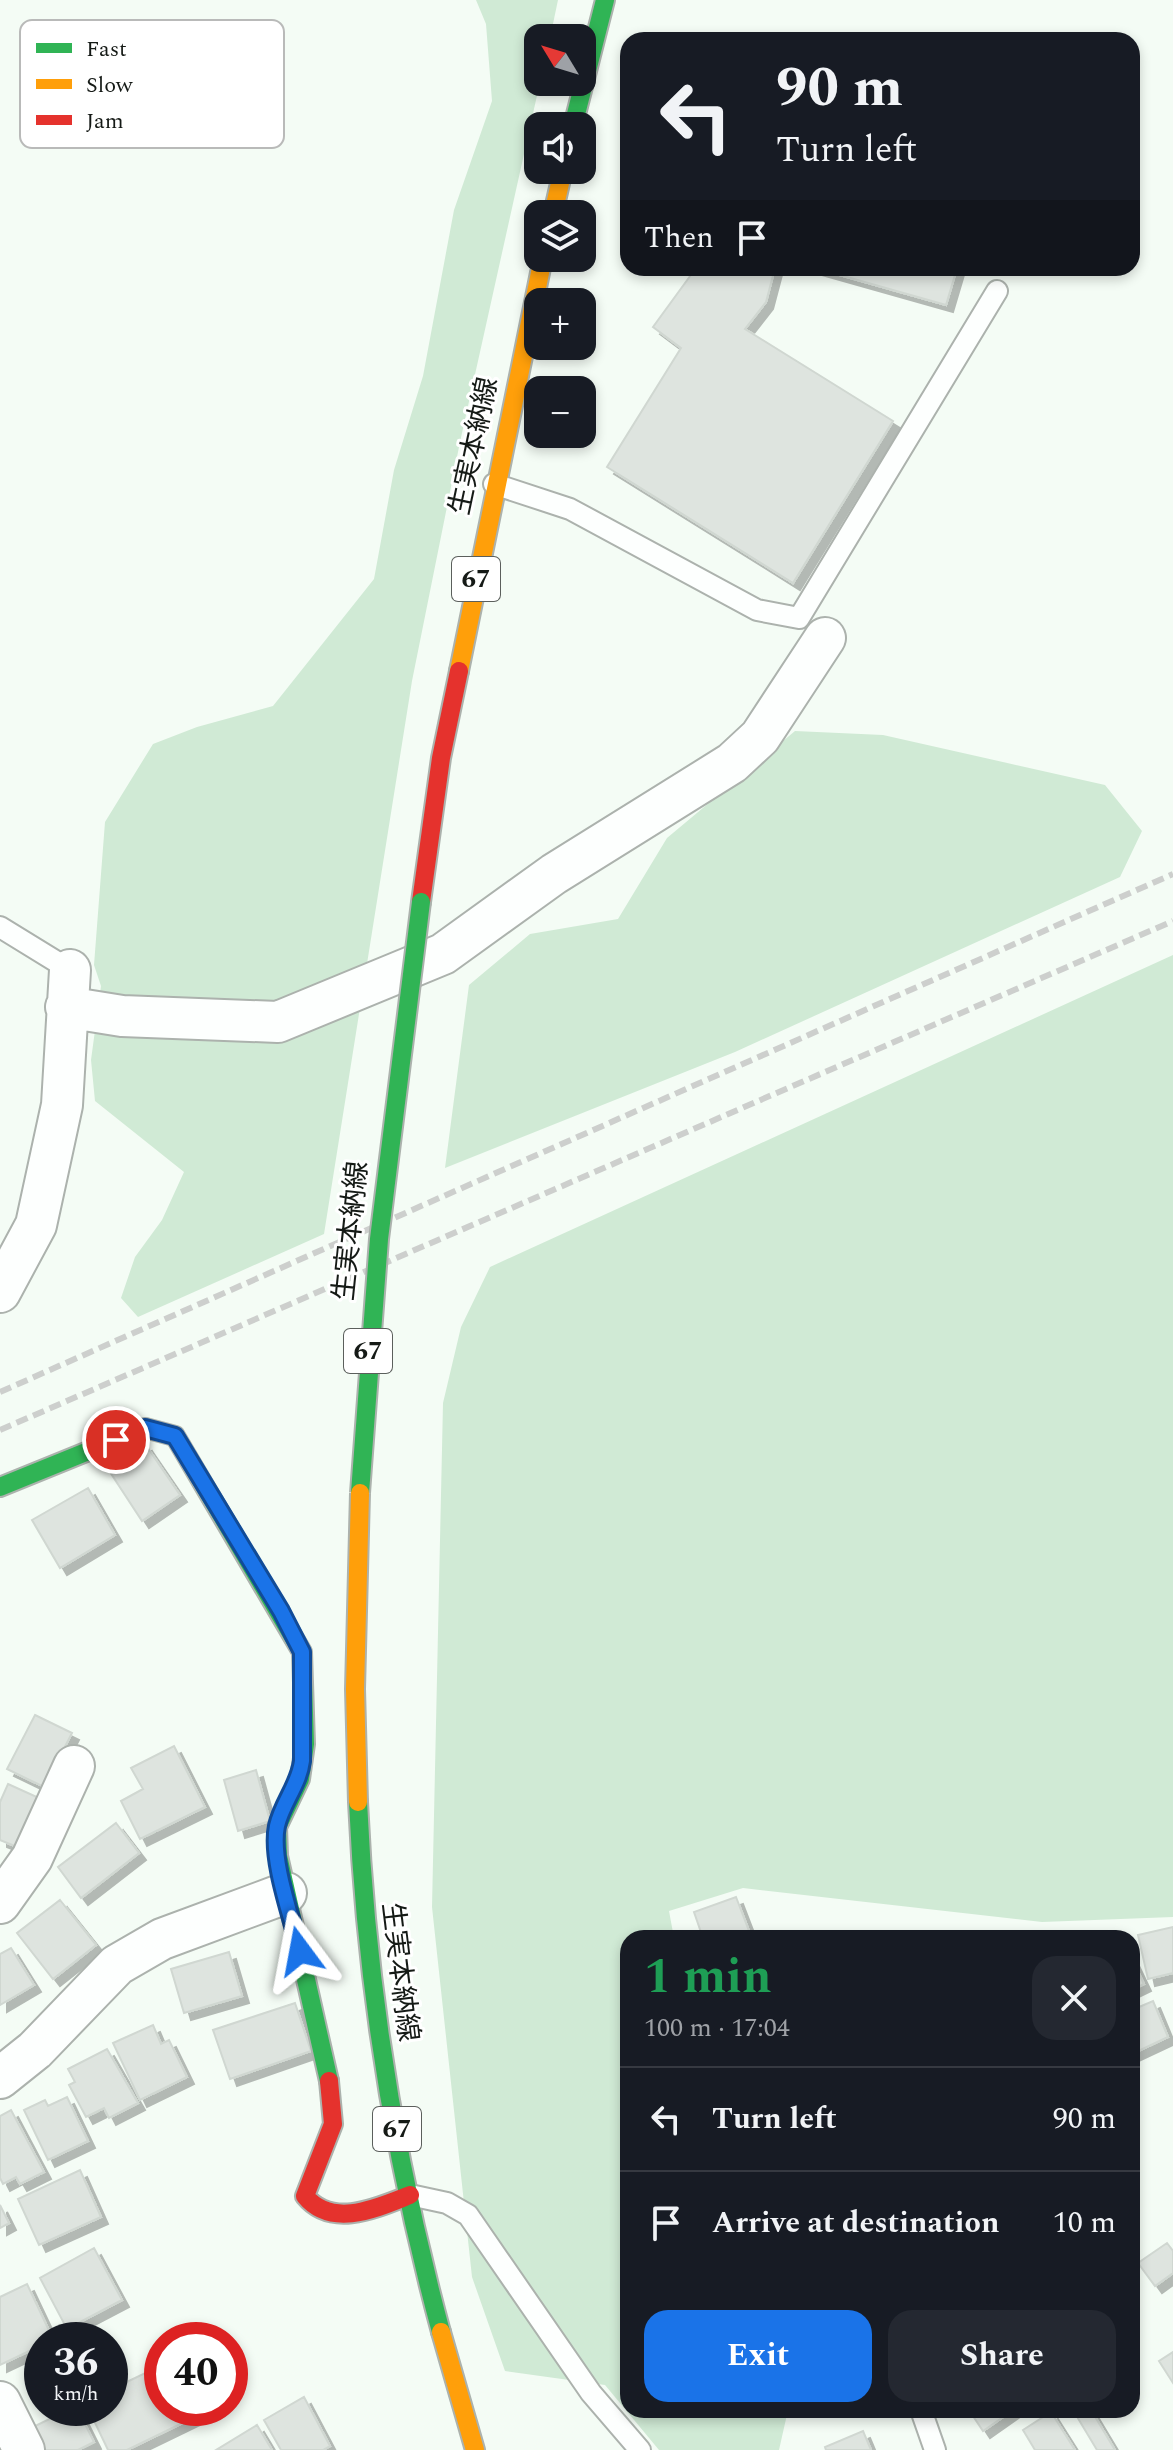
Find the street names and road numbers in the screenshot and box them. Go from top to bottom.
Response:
street label: 生実本納線 [438,373,510,519]
road number: 67 [452,557,500,601]
street label: 生実本納線 [322,1159,380,1303]
road number: 67 [344,1329,392,1373]
street label: 生実本納線 [370,1900,430,2044]
road number: 67 [373,2107,421,2151]

